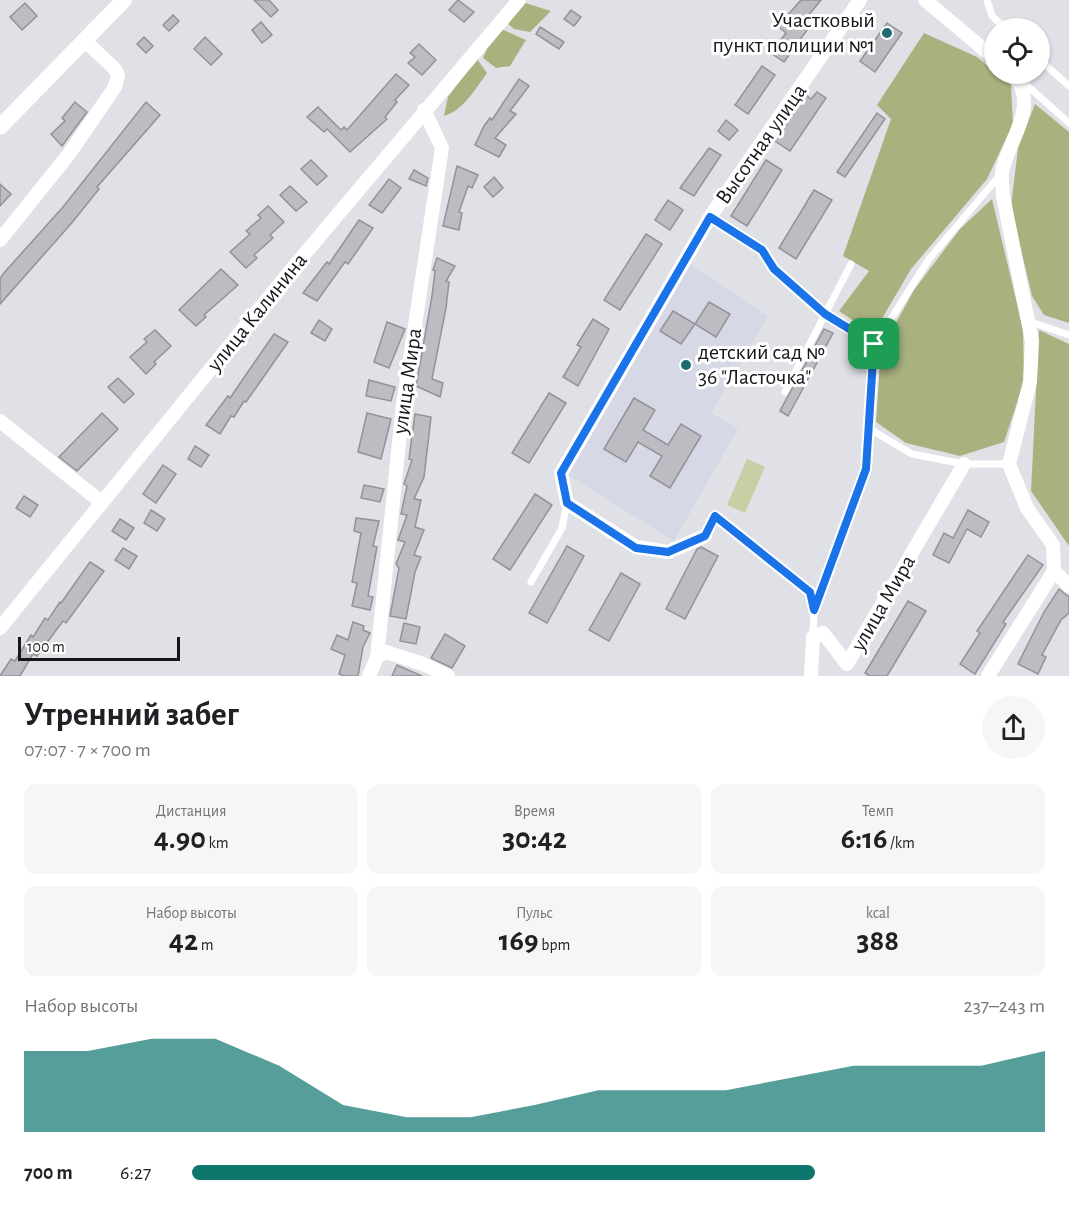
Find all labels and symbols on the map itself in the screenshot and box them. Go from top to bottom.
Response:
place label: Участковый пункт полиции №1 [713,9,875,56]
marker: Участковый пункт полиции №1 [880,26,894,40]
street label: Высотная улица [712,80,810,208]
street label: улица Калинина [202,249,311,376]
pin [848,318,899,369]
street label: улица Мира [389,327,425,436]
place label: детский сад № 36 "Ласточка" [698,341,825,388]
marker: детский сад № 36 "Ласточка" [679,358,693,372]
street label: улица Мира [846,551,919,656]
scale bar [18,634,180,662]

